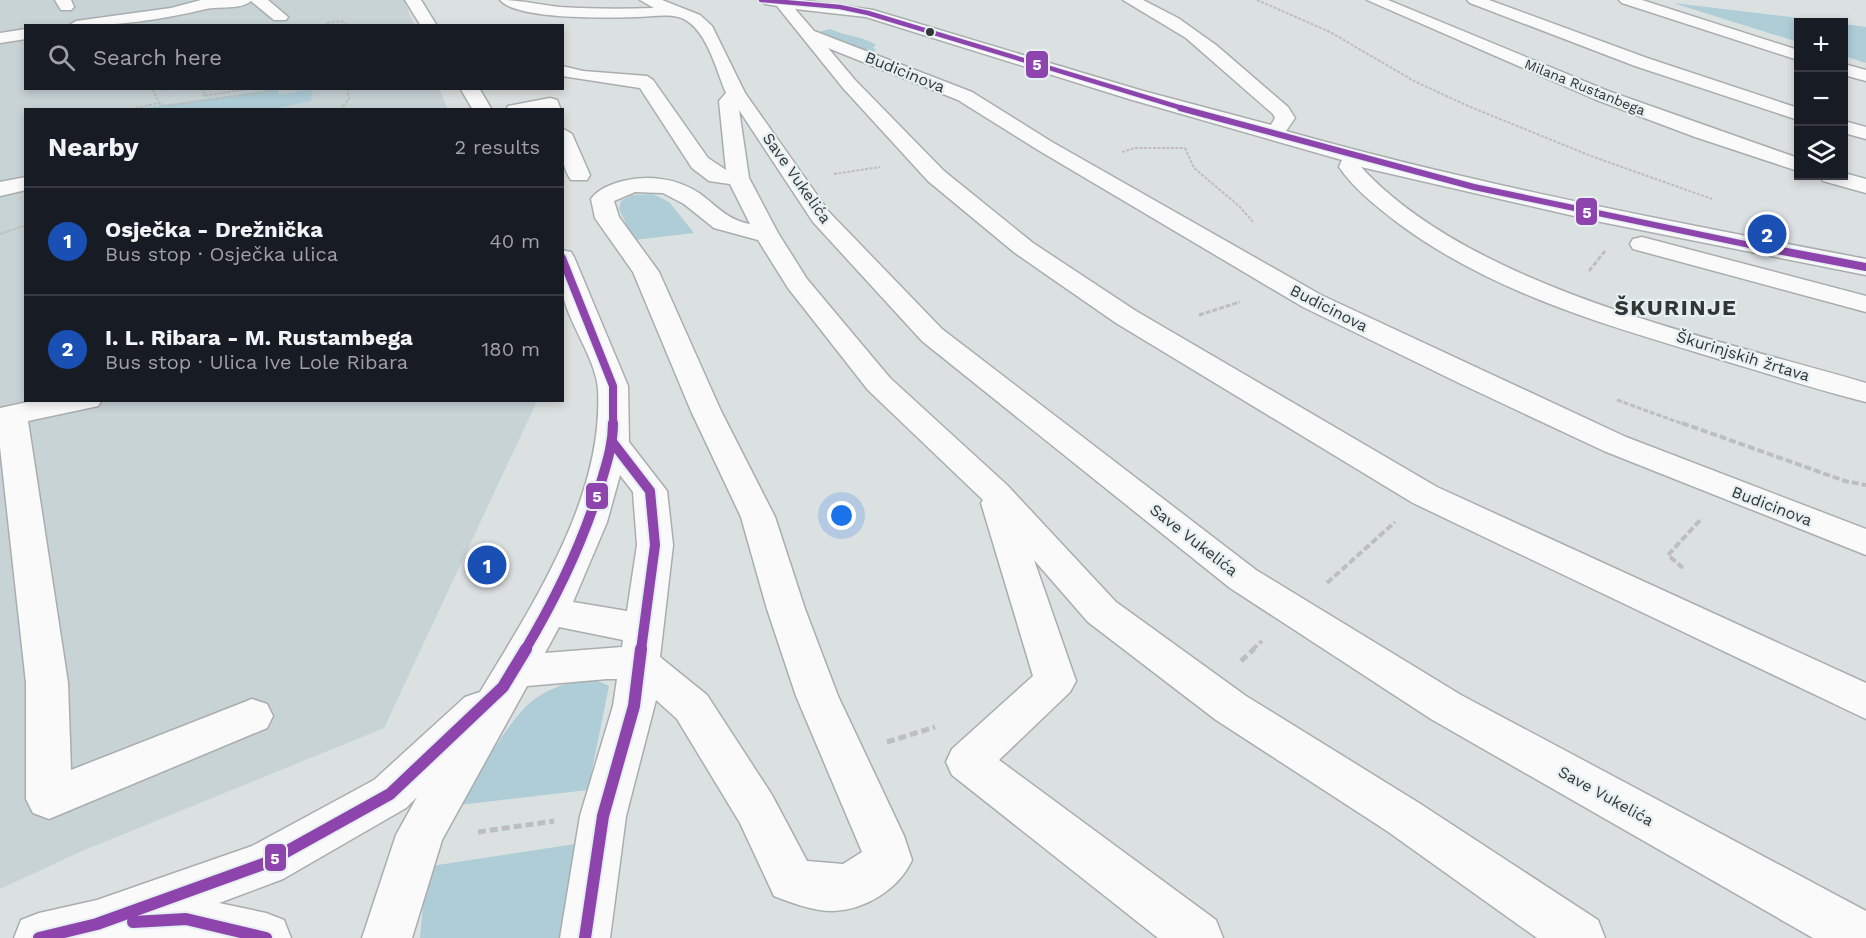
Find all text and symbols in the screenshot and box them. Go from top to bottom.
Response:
map controls [1794,18,1848,180]
button: + [1794,18,1848,72]
search box [24,24,564,90]
unlabelled marker [924,26,936,38]
icon: search [45,41,78,74]
text: Search here [93,45,222,70]
street label: Budicinova [862,47,948,97]
line badge: 5 [1025,50,1049,79]
text: 5 [1032,55,1042,74]
street label: Milana Rustanbega [1522,55,1648,119]
button: − [1794,72,1848,126]
button: layers [1794,126,1848,180]
street label: Save Vukelića [759,129,835,227]
text: Nearby [48,132,139,162]
text: 2 results [455,135,540,159]
line badge: 5 [1575,197,1598,226]
text: 5 [1582,203,1592,222]
pin: 2 [1748,212,1786,256]
text: Osječka - Drežnička [105,217,323,242]
text: 1 [63,229,72,253]
text: 40 m [489,229,540,253]
text: Bus stop · Osječka ulica [105,242,338,266]
street label: Budicinova [1287,280,1371,336]
district label: ŠKURINJE [1615,295,1738,320]
text: I. L. Ribara - M. Rustambega [105,325,413,350]
street label: Škurinjskih žrtava [1674,327,1812,385]
text: 2 [62,337,73,361]
text: 180 m [482,337,540,361]
text: Bus stop · Ulica Ive Lole Ribara [105,350,408,374]
line badge: 5 [585,482,609,510]
street label: Budicinova [1729,482,1815,530]
text: 5 [592,487,602,506]
street label: Save Vukelića [1146,500,1242,580]
your location [827,501,856,530]
pin: 1 [468,542,506,588]
street label: Save Vukelića [1555,762,1657,830]
line badge: 5 [264,843,287,872]
text: 5 [270,849,280,868]

